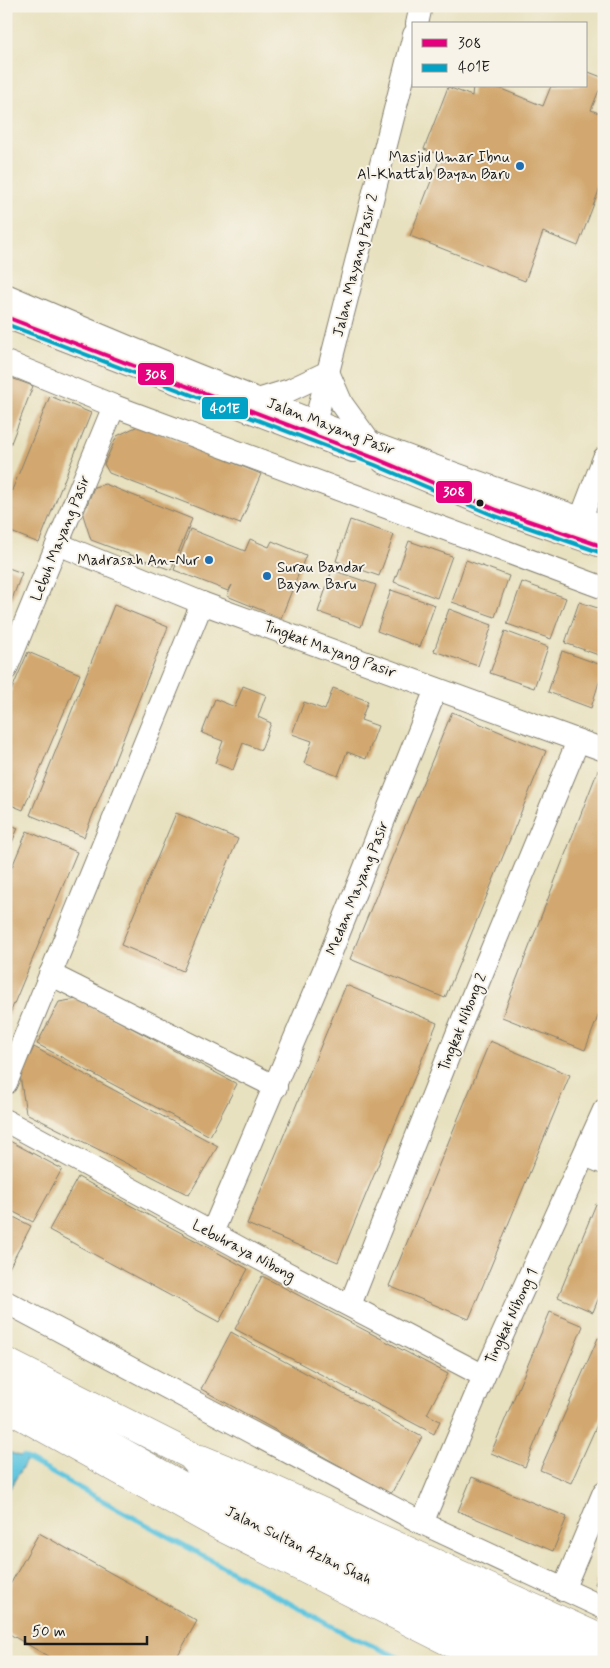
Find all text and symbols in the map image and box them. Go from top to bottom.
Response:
legend [412,22,588,88]
text: 308 [458,34,481,54]
text: 401E [458,58,490,78]
place label: Masjid Umar Ibnu Al-Khattab Bayan Baru [357,148,510,185]
marker: Masjid Umar Ibnu Al-Khattab Bayan Baru [514,160,526,172]
street label: Jalan Mayang Pasir 2 [329,192,383,339]
line badge: 308 [137,362,175,386]
text: 308 [145,366,167,384]
street label: Jalan Mayang Pasir [264,393,397,461]
line badge: 401E [201,396,249,420]
text: 401E [210,400,240,418]
street label: Lebuh Mayang Pasir [27,472,95,604]
line badge: 308 [435,480,473,504]
text: 308 [443,483,465,501]
unlabelled marker [475,498,485,508]
place label: Madrasah An-Nur [78,551,200,571]
marker: Madrasah An-Nur [203,554,215,566]
place label: Surau Bandar Bayan Baru [277,558,365,595]
marker: Surau Bandar Bayan Baru [261,570,273,582]
street label: Tingkat Mayang Pasir [260,617,399,684]
street label: Medan Mayang Pasir [322,818,394,959]
street label: Tingkat Nibong 2 [434,970,493,1075]
street label: Lebuhraya Nibong [188,1215,299,1287]
street label: Tingkat Nibong 1 [481,1265,544,1368]
street label: Jalan Sultan Azlan Shah [222,1502,375,1590]
scale bar [25,1613,148,1645]
text: 50 m [32,1622,66,1642]

